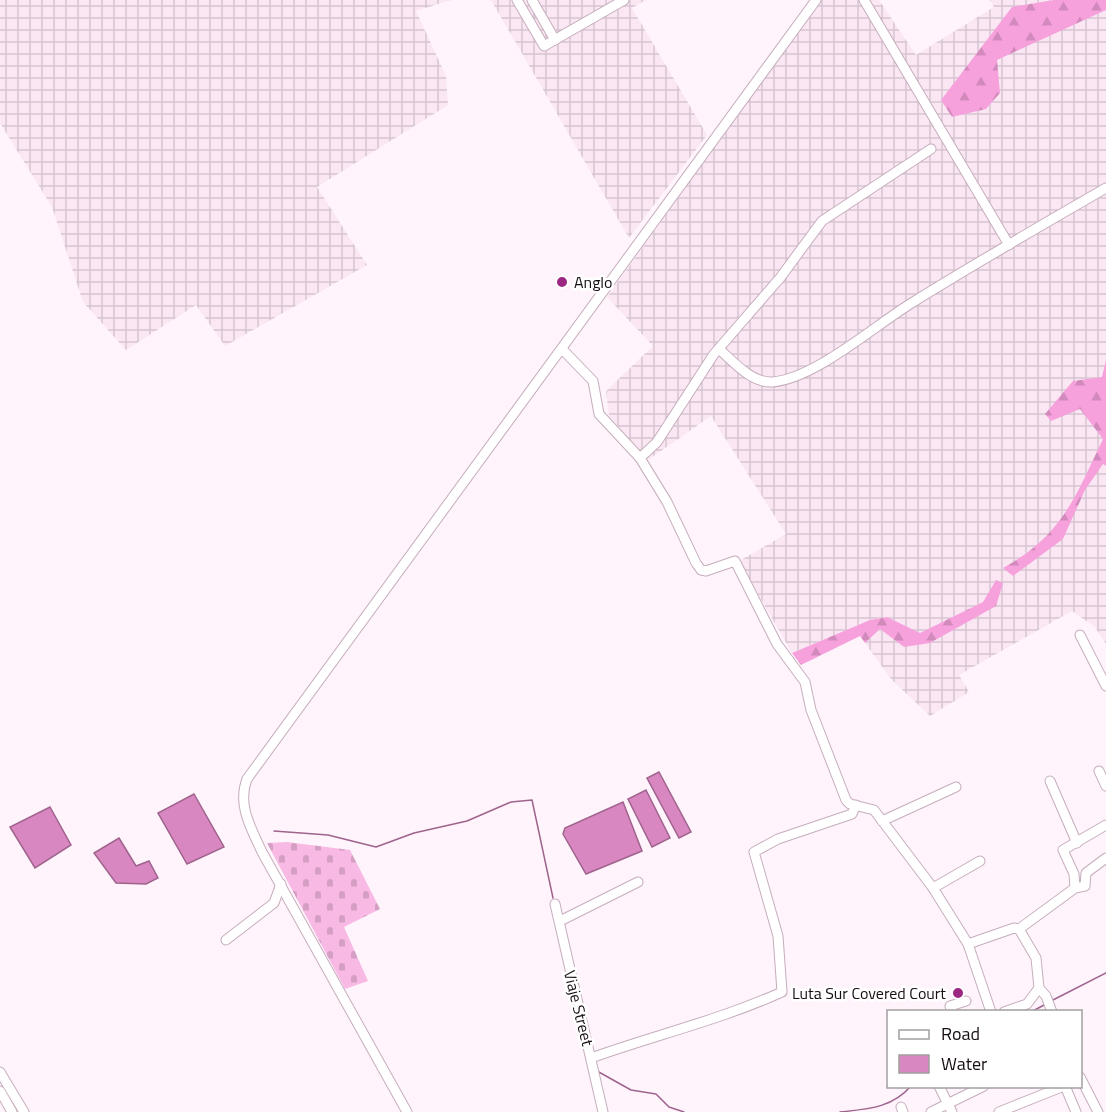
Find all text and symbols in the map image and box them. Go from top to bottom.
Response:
place label: Anglo [574,270,613,294]
marker: Anglo [555,275,569,289]
street label: Viaje Street [558,968,600,1049]
place label: Luta Sur Covered Court [792,981,946,1005]
marker: Luta Sur Covered Court [951,986,965,1000]
legend [887,1010,1082,1088]
text: Road [941,1020,980,1047]
text: Water [941,1050,987,1077]

